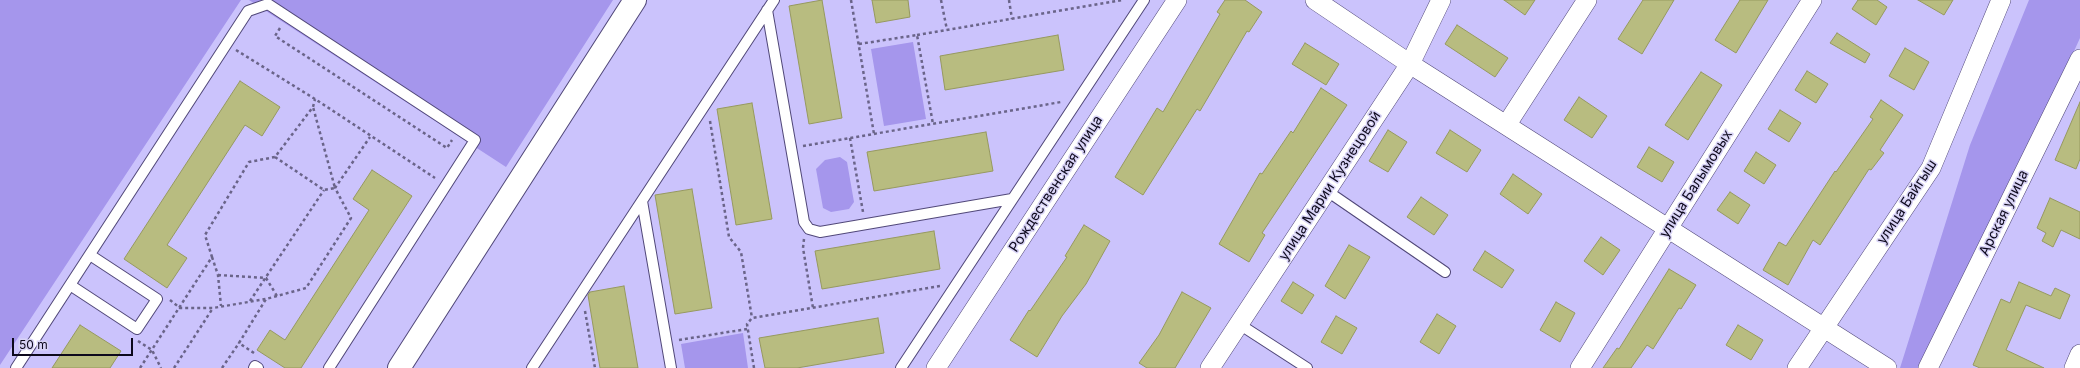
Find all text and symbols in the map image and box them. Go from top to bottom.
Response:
street label: улица Марии Кузнецовой [1275,108,1385,264]
street label: Рождественская улица [1006,113,1106,255]
street label: улица Балымовых [1656,127,1736,241]
street label: улица Байгыш [1874,157,1940,247]
street label: Арская улица [1976,167,2032,259]
scale bar [14,330,135,356]
text: 50 m [19,337,48,352]

